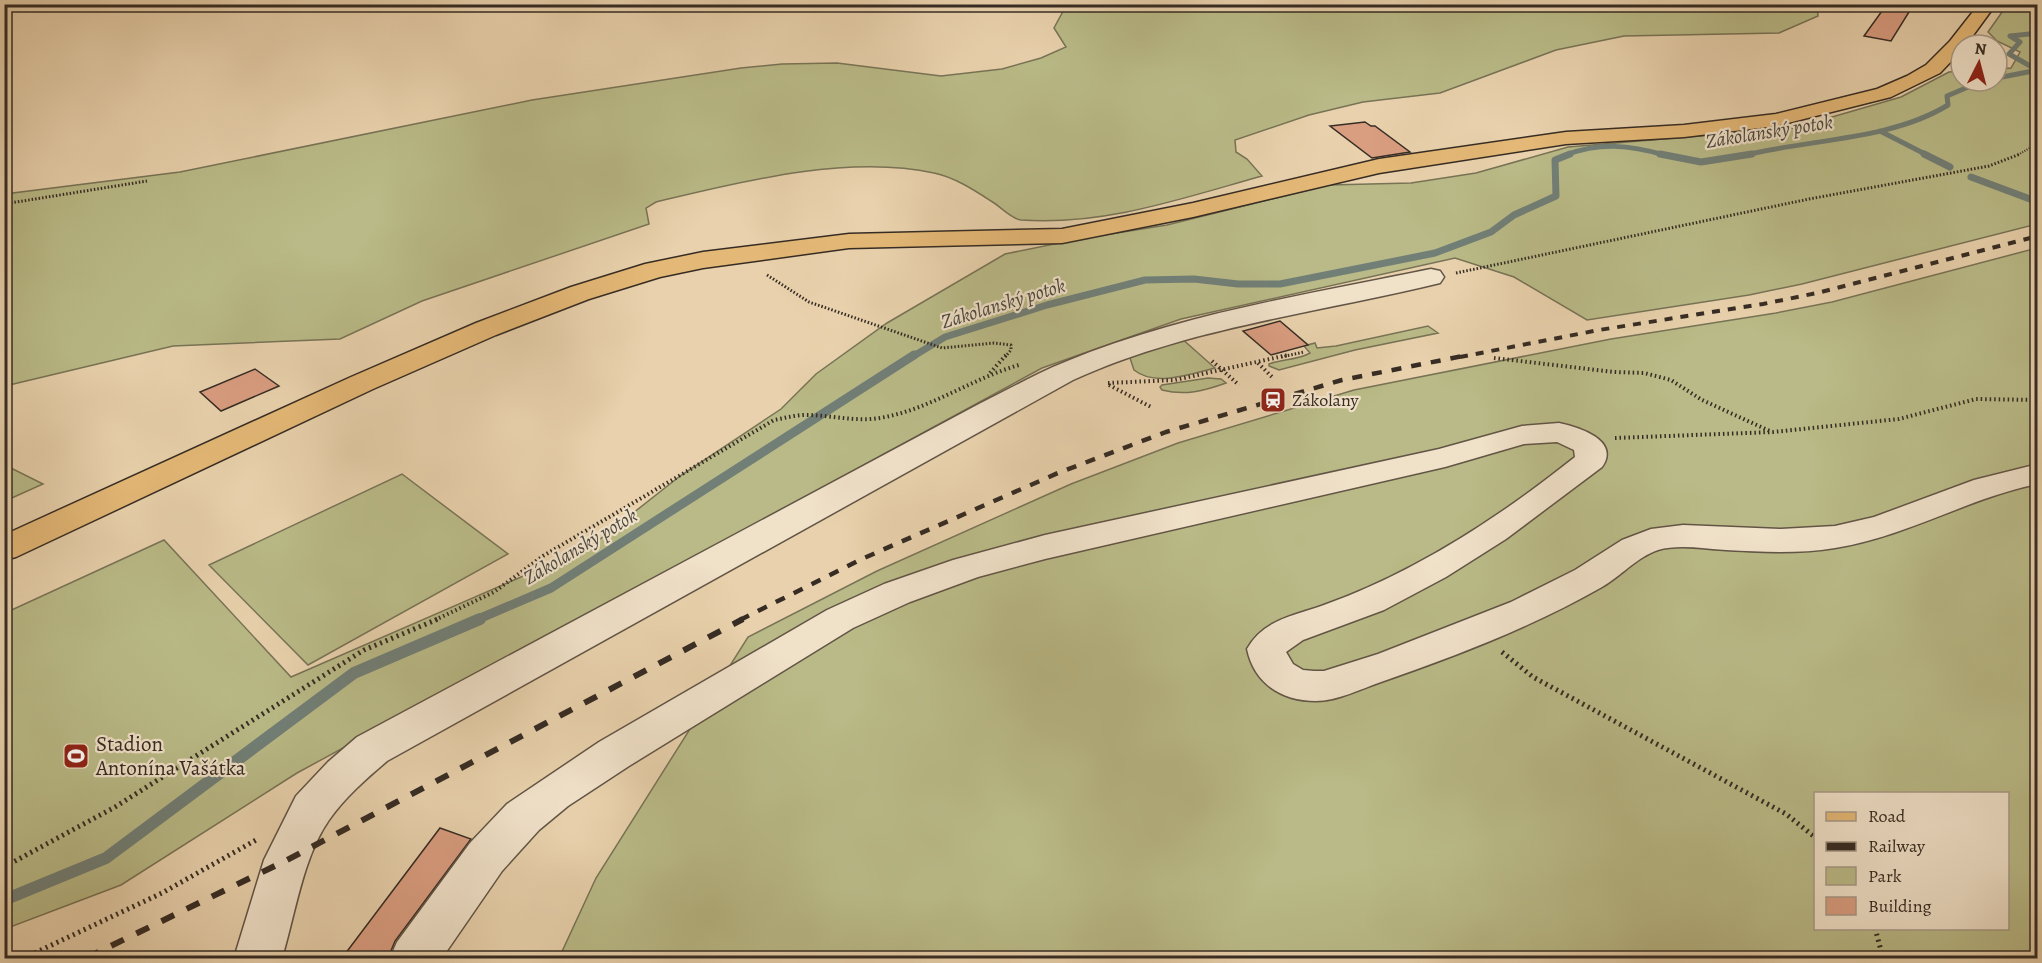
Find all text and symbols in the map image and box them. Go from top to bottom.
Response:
north arrow [1949,33,2009,93]
text: N [1974,38,1988,61]
water label: Zákolanský potok [1704,108,1835,155]
water label: Zákolanský potok [938,272,1069,335]
station icon: Zákolany [1258,385,1288,415]
place label: Zákolany [1292,388,1359,412]
water label: Zákolanský potok [518,502,642,591]
place label: Stadion Antonína Vašátka [95,730,246,782]
sports icon: Stadion Antonína Vašátka [61,741,91,771]
legend [1814,792,2009,930]
text: Road [1868,804,1906,828]
text: Railway [1868,834,1926,858]
text: Park [1868,864,1902,888]
text: Building [1868,894,1932,918]

